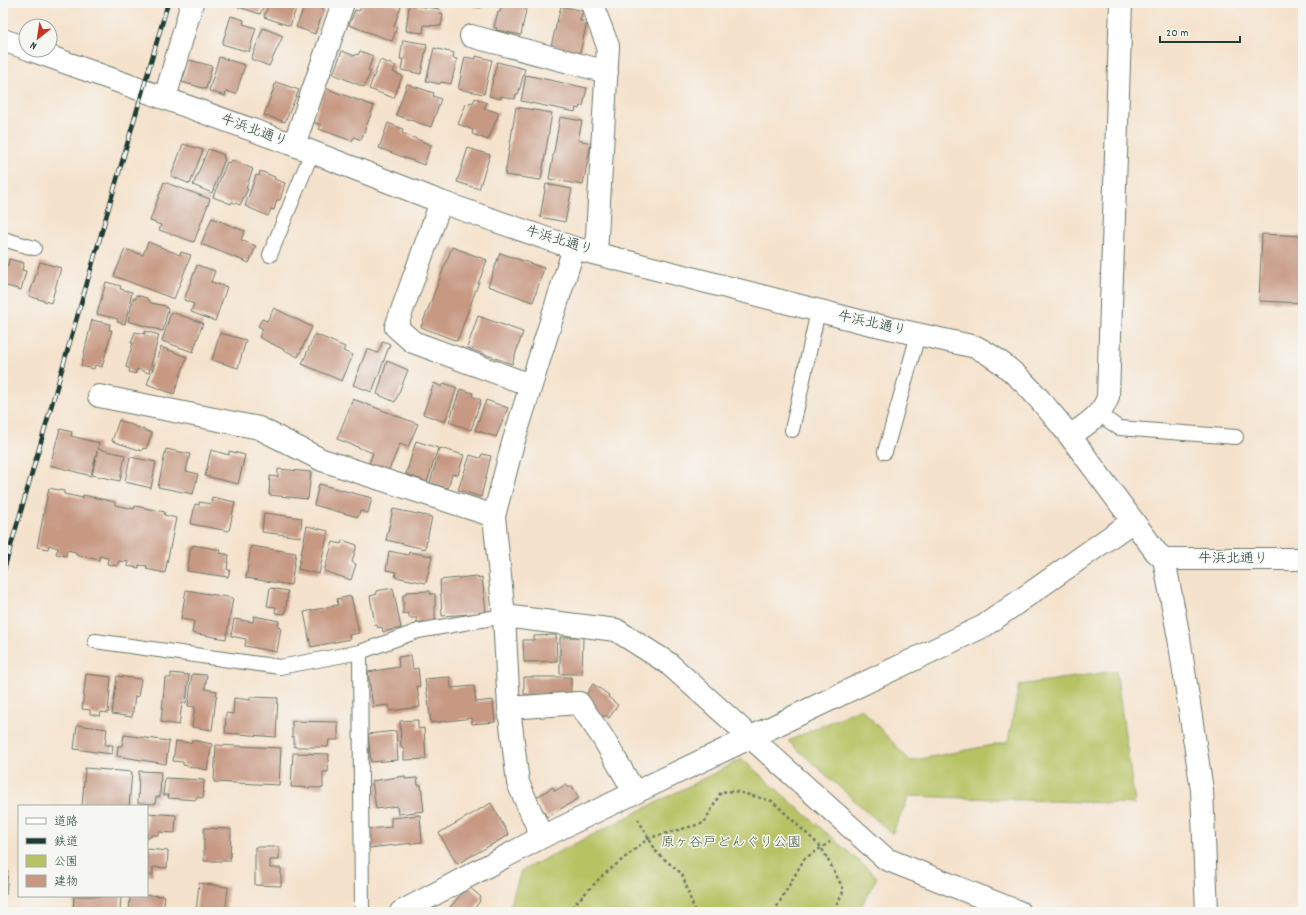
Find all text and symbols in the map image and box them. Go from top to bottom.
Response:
north arrow [18,18,58,58]
scale bar [1160,18,1240,44]
text: 20 m [1166,25,1189,42]
text: N [27,36,40,53]
street label: 牛浜北通り [218,110,290,152]
street label: 牛浜北通り [523,221,595,261]
street label: 牛浜北通り [836,306,908,342]
street label: 牛浜北通り [1198,549,1268,569]
legend [18,805,148,897]
text: 道路 [54,814,78,831]
park label: 原ヶ谷戸どんぐり公園 [661,833,801,853]
text: 鉄道 [54,834,78,851]
text: 公園 [54,854,78,871]
text: 建物 [54,874,78,891]

